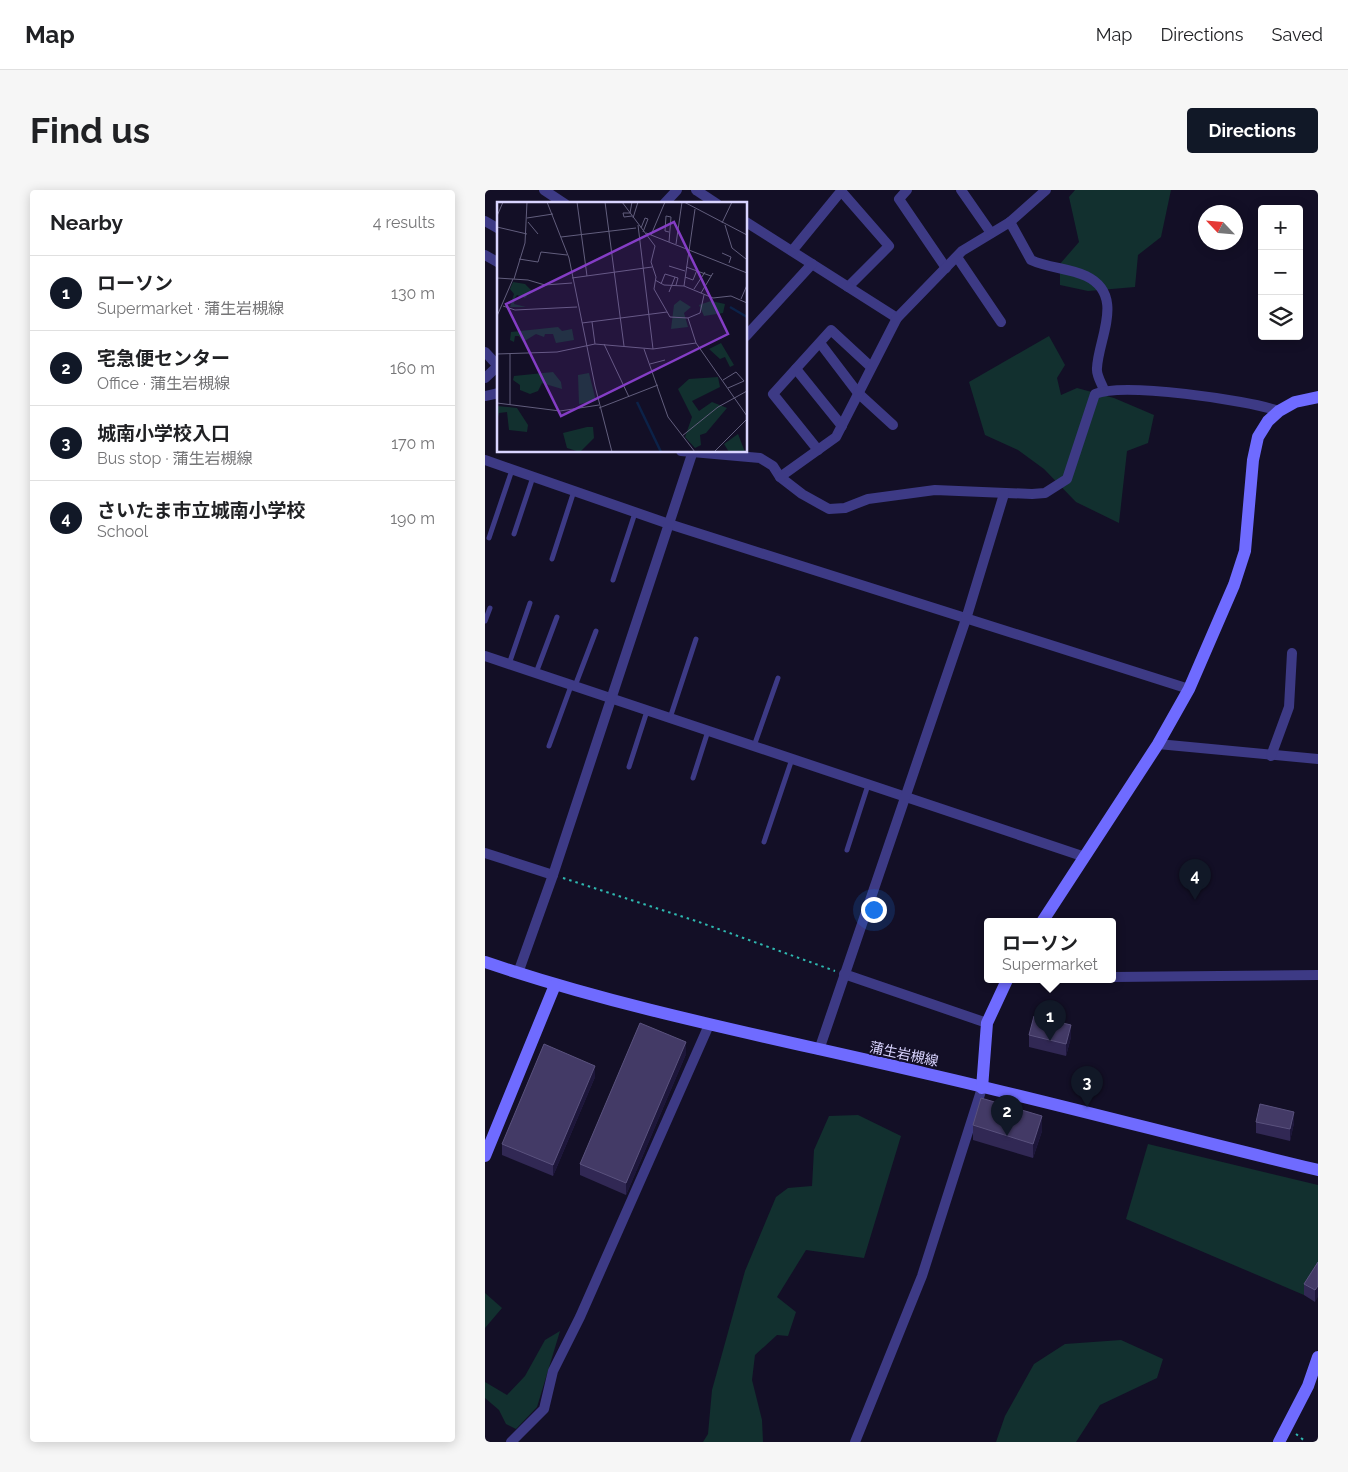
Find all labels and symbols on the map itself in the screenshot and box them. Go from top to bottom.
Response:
inset map [497,202,747,452]
north arrow [1198,205,1243,250]
pin: 4 [1179,859,1211,900]
your location [861,897,887,923]
pin: 1 [1034,1000,1066,1041]
street label: 蒲生岩槻線 [868,1039,940,1069]
pin: 3 [1071,1066,1103,1107]
pin: 2 [991,1095,1023,1136]

